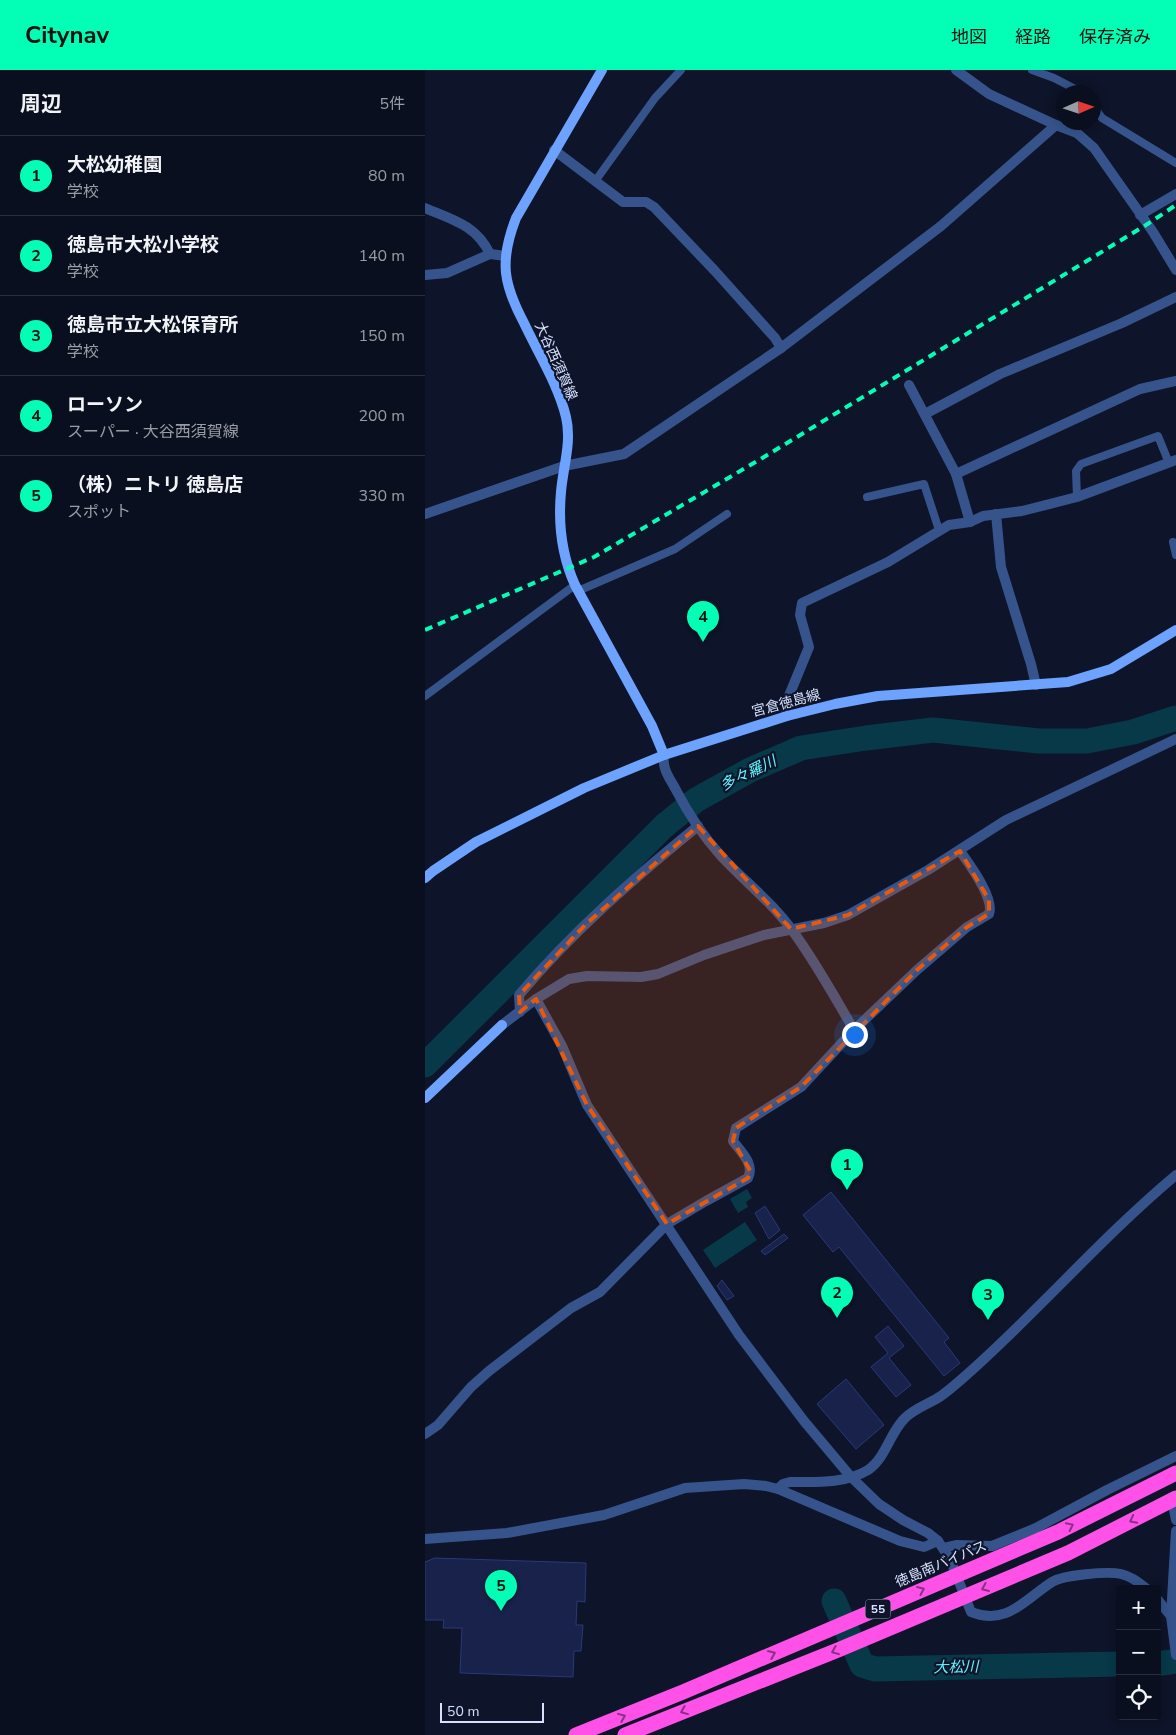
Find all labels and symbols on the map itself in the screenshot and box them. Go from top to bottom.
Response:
north arrow [1056,85,1101,130]
street label: 大谷西須賀線 [530,319,582,403]
pin: 4 [687,601,719,642]
street label: 宮倉徳島線 [750,685,822,721]
water label: 多々羅川 [717,750,781,795]
your location [842,1022,868,1048]
pin: 1 [831,1149,863,1190]
pin: 2 [821,1277,853,1318]
pin: 3 [972,1279,1004,1320]
one-way arrow [1129,1514,1138,1524]
one-way arrow [1065,1521,1074,1532]
street label: 徳島南バイパス [892,1536,990,1592]
pin: 5 [485,1570,517,1611]
one-way arrow [981,1582,990,1593]
one-way arrow [916,1586,925,1597]
road number: 55 [865,1600,891,1618]
one-way arrow [831,1644,840,1655]
one-way arrow [767,1650,775,1660]
water label: 大松川 [933,1657,981,1677]
scale bar [440,1700,544,1723]
one-way arrow [680,1704,689,1715]
one-way arrow [617,1712,625,1722]

